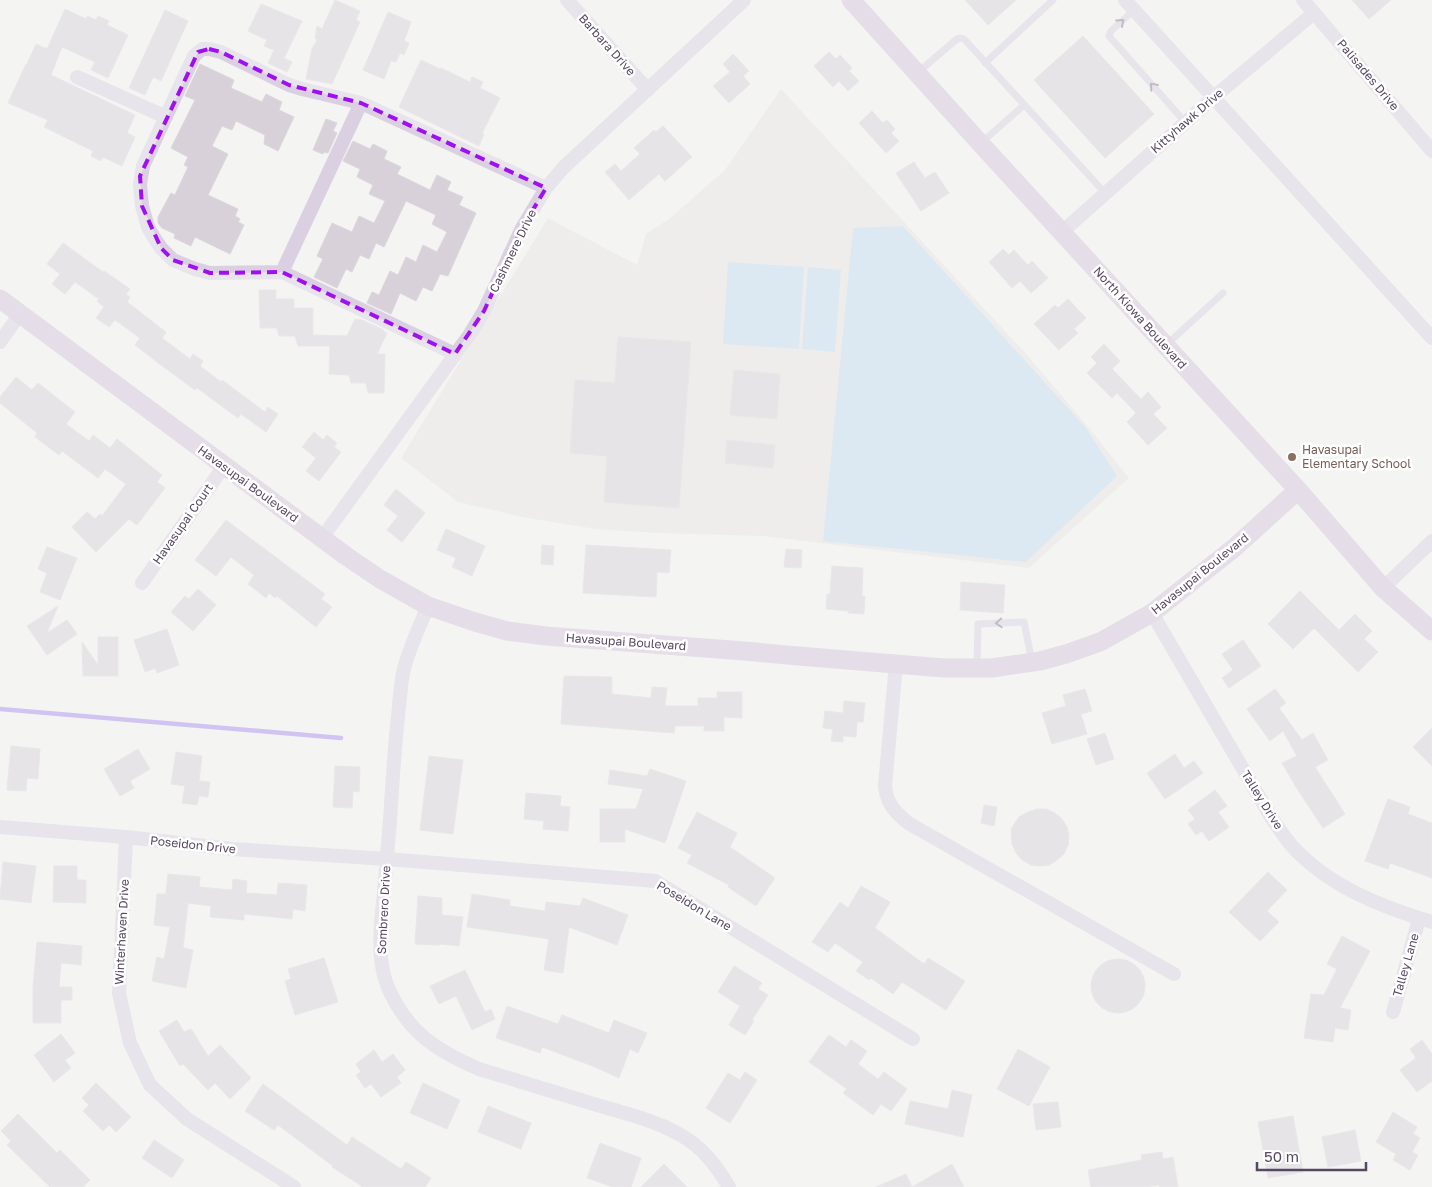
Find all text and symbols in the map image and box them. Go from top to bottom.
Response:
street label: Barbara Drive [576,11,639,79]
one-way arrow [1115,19,1124,28]
street label: Palisades Drive [1334,36,1402,113]
one-way arrow [1149,82,1158,91]
street label: Kittyhawk Drive [1147,85,1226,156]
street label: Cashmere Drive [486,207,539,295]
street label: North Kiowa Boulevard [1091,263,1190,372]
street label: Havasupai Boulevard [195,442,302,525]
place label: Havasupai Elementary School [1302,442,1411,471]
marker: Havasupai Elementary School [1286,451,1298,463]
street label: Havasupai Court [149,480,216,567]
street label: Havasupai Boulevard [1148,530,1251,617]
one-way arrow [994,618,1002,629]
street label: Havasupai Boulevard [565,630,687,653]
street label: Talley Drive [1238,767,1287,832]
street label: Poseidon Drive [149,833,237,856]
street label: Sombrero Drive [374,865,393,955]
street label: Poseidon Lane [654,877,734,934]
street label: Winterhaven Drive [111,879,132,985]
street label: Talley Lane [1389,931,1422,998]
scale bar [1257,1140,1366,1172]
text: 50 m [1264,1147,1299,1165]

